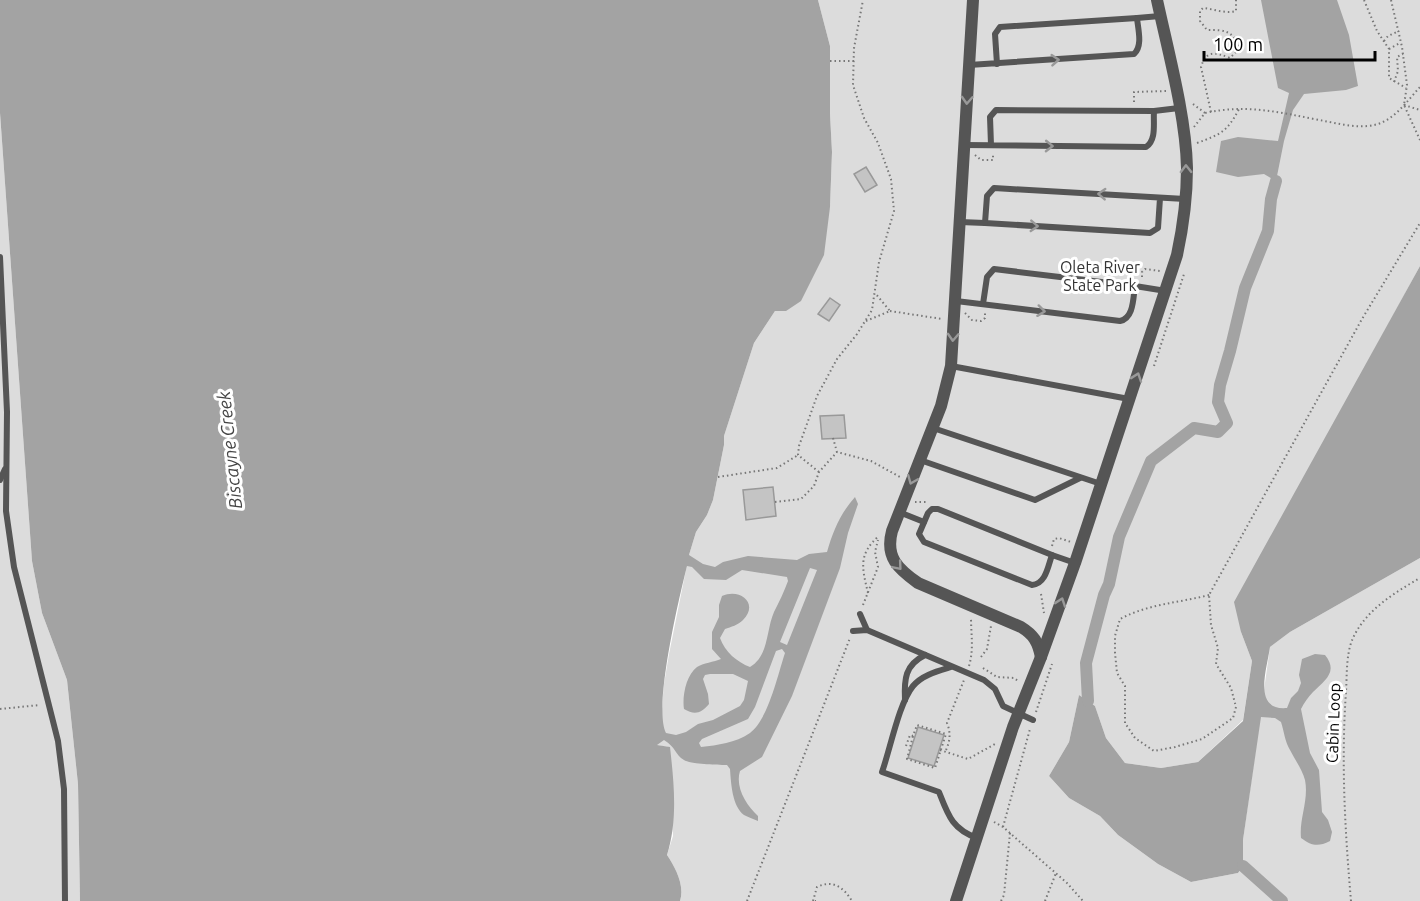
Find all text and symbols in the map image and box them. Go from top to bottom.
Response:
scale bar [1204,24,1375,62]
text: 100 m [1213,34,1263,54]
one-way arrow [1051,54,1060,67]
one-way arrow [960,96,973,105]
one-way arrow [1045,140,1054,152]
one-way arrow [1180,164,1192,173]
one-way arrow [1097,188,1106,201]
one-way arrow [1029,220,1038,233]
park label: Oleta River State Park [1060,258,1140,294]
one-way arrow [1037,305,1046,317]
one-way arrow [947,332,960,341]
one-way arrow [1130,372,1143,383]
water label: Biscayne Creek [213,389,245,510]
one-way arrow [907,474,919,485]
one-way arrow [891,559,902,570]
one-way arrow [1053,597,1066,608]
street label: Cabin Loop [1323,683,1343,763]

